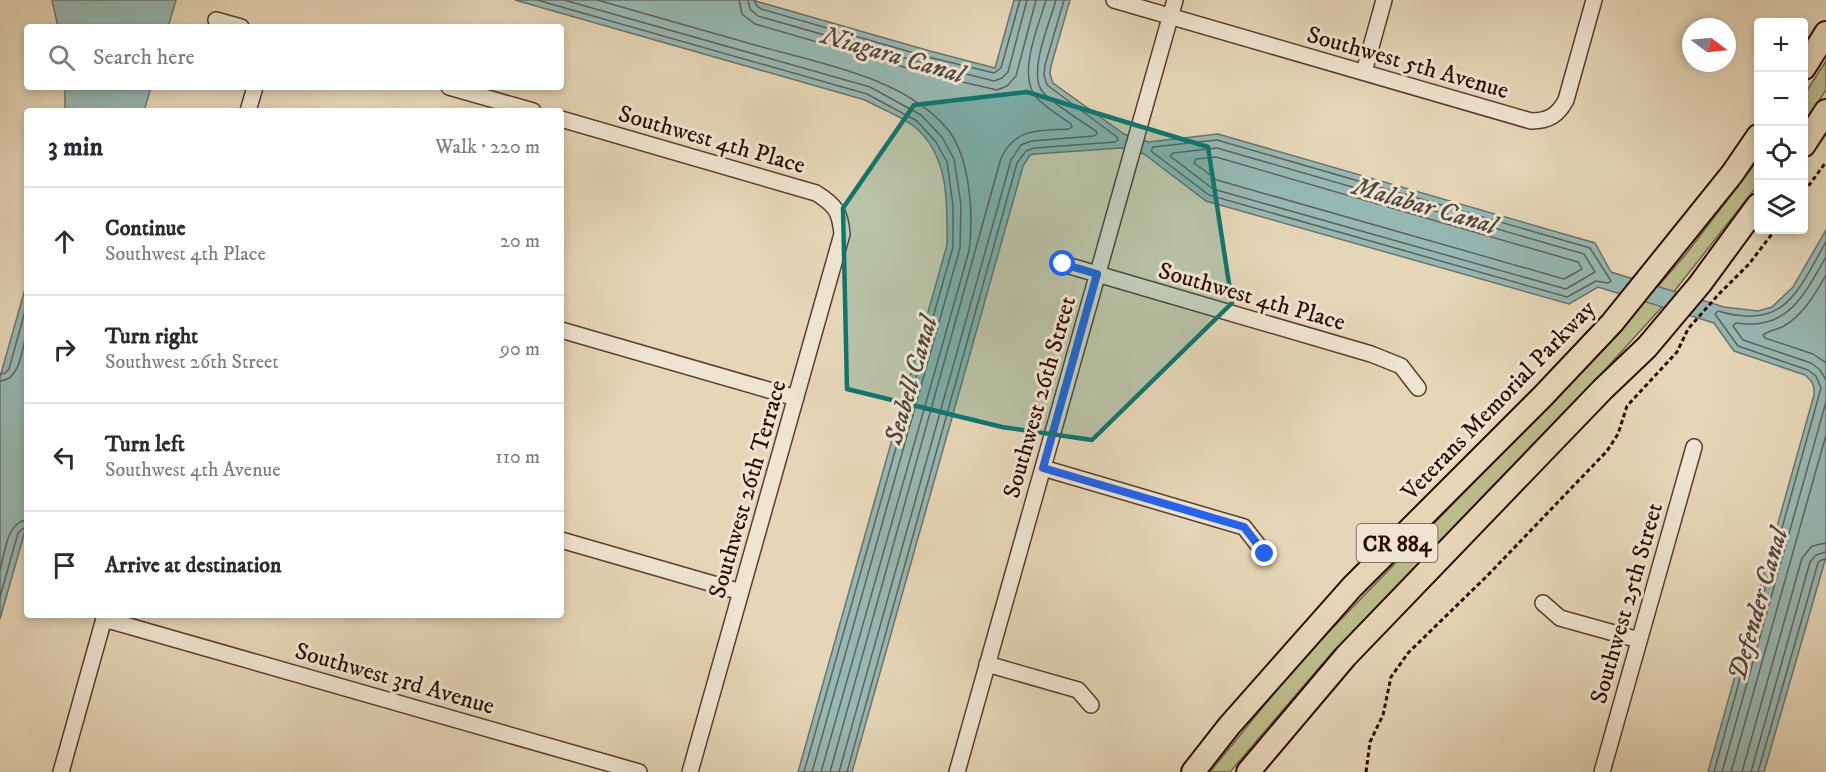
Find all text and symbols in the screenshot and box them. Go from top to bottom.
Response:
north arrow [1682,18,1736,72]
map controls [1754,18,1808,234]
button: + [1754,18,1808,72]
water label: Niagara Canal [815,19,971,92]
street label: Southwest 5th Avenue [1303,20,1512,106]
search box [24,24,564,90]
icon: search [45,41,78,74]
text: Search here [93,44,195,71]
button: − [1754,72,1808,126]
street label: Southwest 4th Place [615,99,809,181]
button: locate [1754,126,1808,180]
text: 3 min [48,131,103,164]
text: Walk · 220 m [435,135,540,160]
water label: Malabar Canal [1347,170,1503,244]
button: layers [1754,180,1808,234]
text: Continue [105,215,186,242]
icon: ahead [48,225,81,258]
text: 20 m [500,229,540,254]
text: Southwest 4th Place [105,242,266,267]
route start [1049,250,1075,276]
street label: Southwest 4th Place [1155,256,1349,338]
street label: Southwest 26th Street [997,293,1083,502]
street label: Veterans Memorial Parkway [1395,294,1603,508]
water label: Seabell Canal [877,309,946,449]
text: Turn right [105,323,198,350]
icon: right [48,333,81,366]
text: 90 m [500,337,540,362]
text: Southwest 26th Street [105,350,279,375]
street label: Southwest 26th Terrace [702,377,794,602]
text: Turn left [105,431,185,458]
icon: left [48,441,81,474]
text: 110 m [495,445,540,470]
text: Southwest 4th Avenue [105,458,280,483]
street label: Southwest 25th Street [1584,499,1670,707]
water label: Defender Canal [1721,521,1797,684]
road number: CR 884 [1356,524,1438,562]
route end [1251,540,1277,566]
icon: arrive [48,549,81,582]
text: Arrive at destination [105,552,282,579]
street label: Southwest 3rd Avenue [291,636,498,722]

